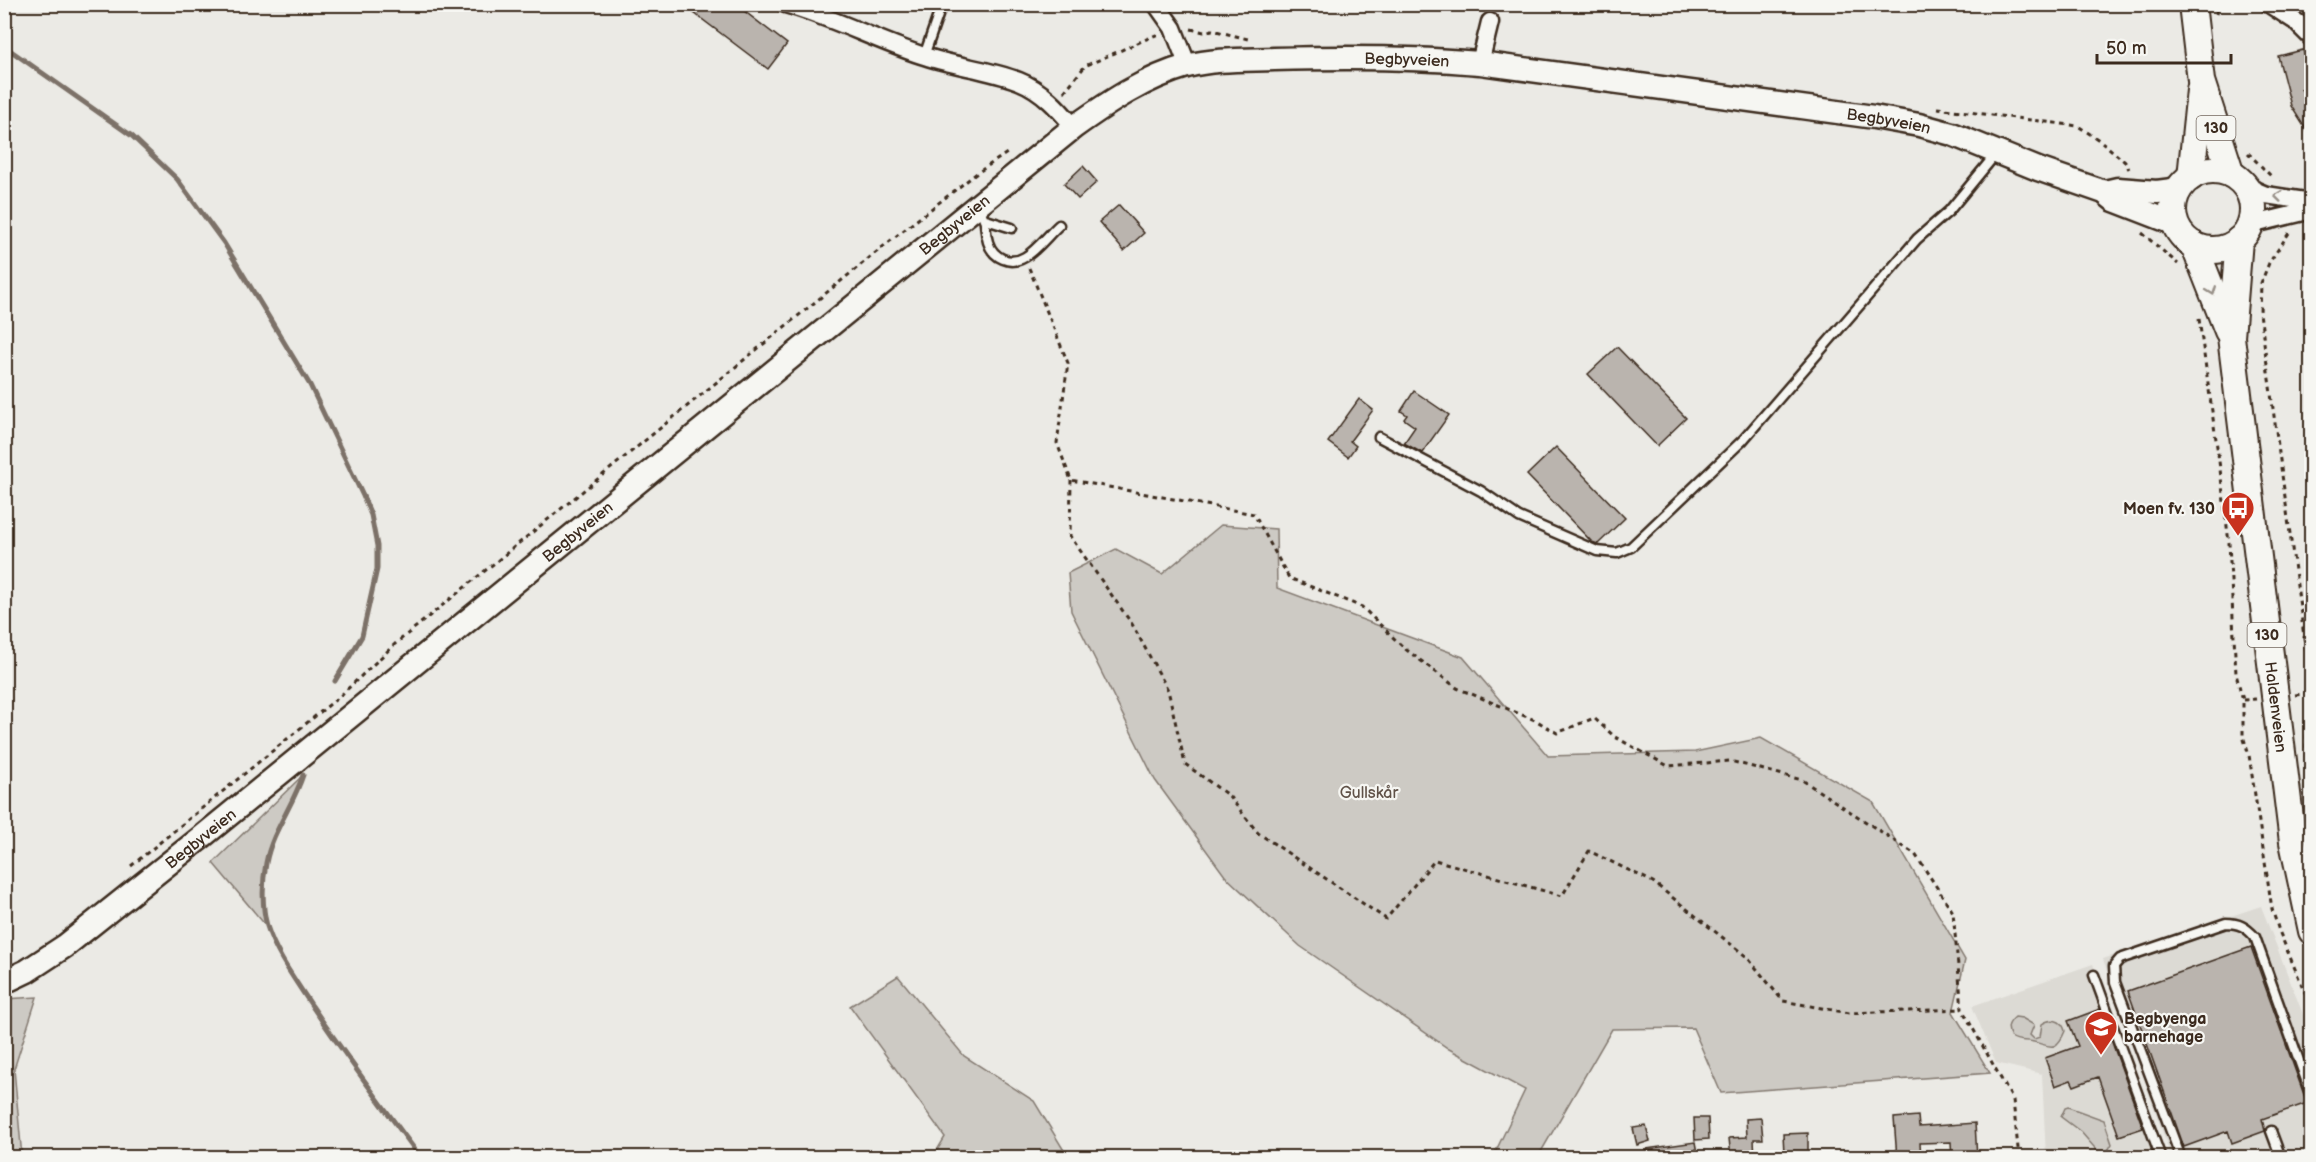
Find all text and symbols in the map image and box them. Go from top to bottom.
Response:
scale bar [2097,27,2230,65]
text: 50 m [2106,38,2147,59]
street label: Begbyveien [1364,50,1450,72]
street label: Begbyveien [1845,105,1933,139]
road number: 130 [2196,116,2236,140]
street label: Begbyveien [916,191,994,260]
one-way arrow [2273,191,2282,203]
one-way arrow [2205,285,2218,296]
bus stop icon: Moen fv. 130 [2220,490,2256,537]
street label: Begbyveien [539,498,617,567]
place label: Moen fv. 130 [2123,500,2215,519]
road number: 130 [2248,623,2286,647]
street label: Haldenveien [2260,661,2290,754]
park label: Gullskår [1340,784,1398,803]
street label: Begbyveien [162,805,240,873]
school or university icon: Begbyenga barnehage [2083,1009,2119,1056]
place label: Begbyenga barnehage [2124,1010,2206,1047]

